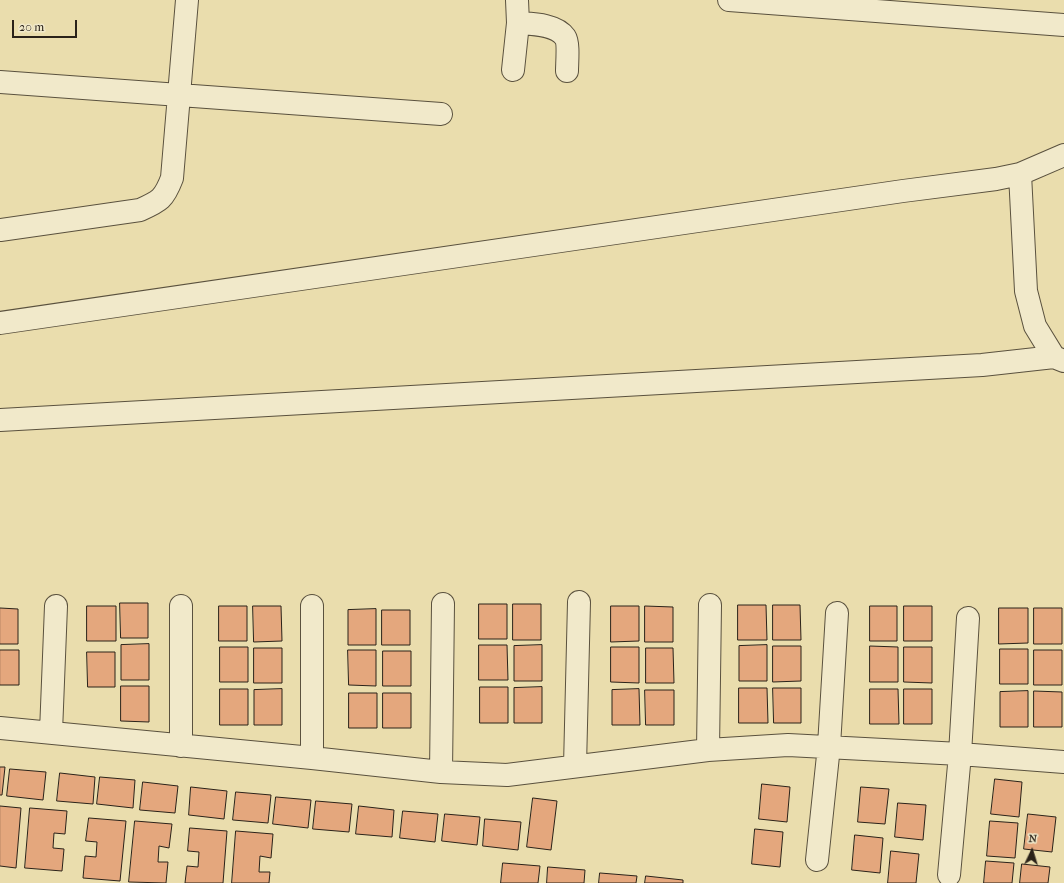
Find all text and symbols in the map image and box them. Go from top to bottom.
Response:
scale bar [14,12,79,38]
text: 20 m [19,20,44,34]
north arrow [1012,831,1052,871]
text: N [1028,832,1037,845]

